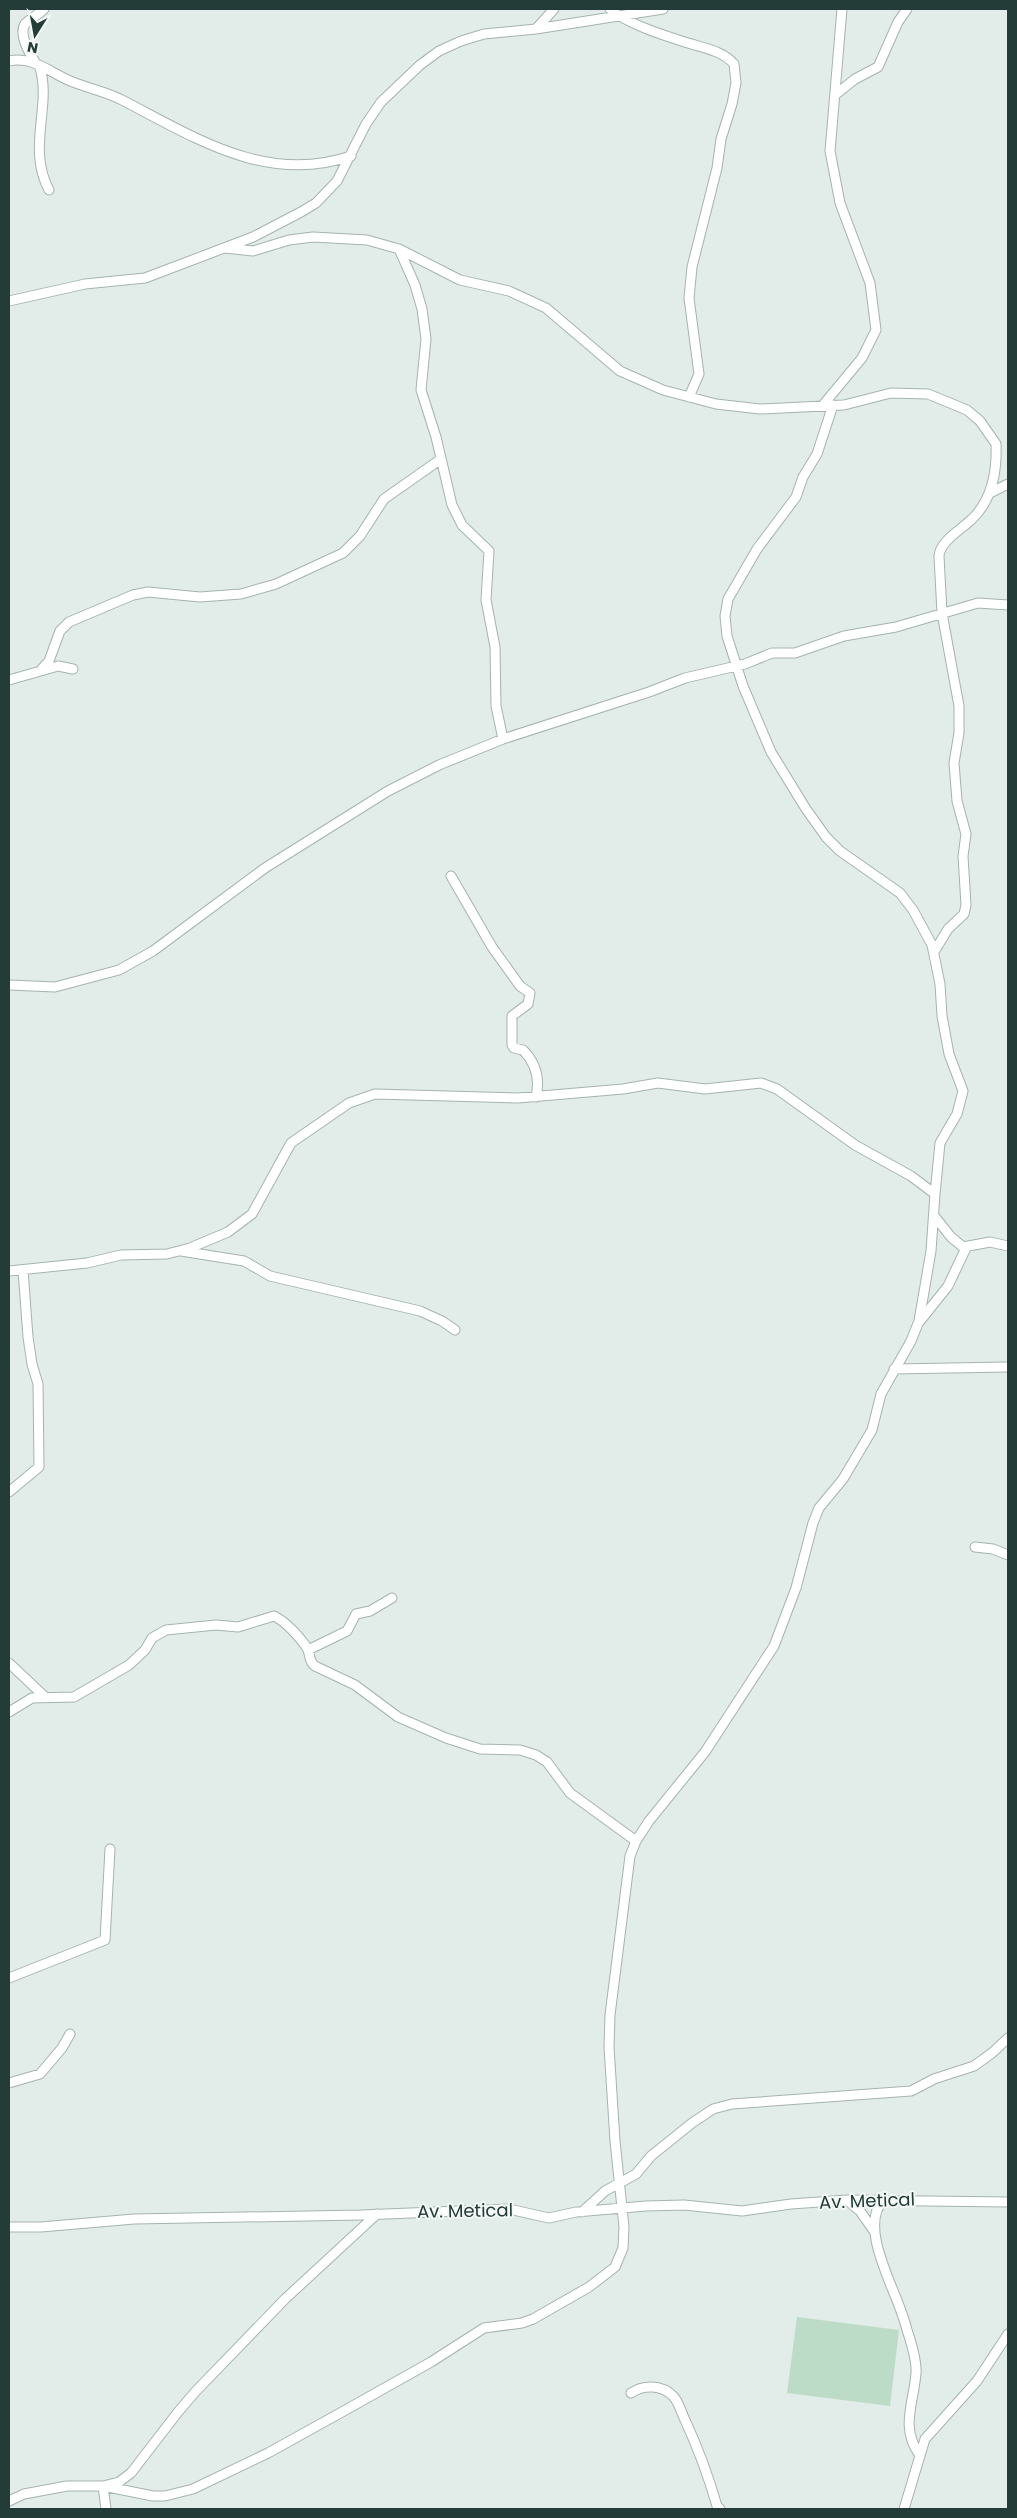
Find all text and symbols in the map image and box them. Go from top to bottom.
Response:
north arrow [10,10,60,60]
text: N [25,37,40,59]
street label: Av. Metical [819,2186,915,2215]
street label: Av. Metical [417,2197,513,2224]

